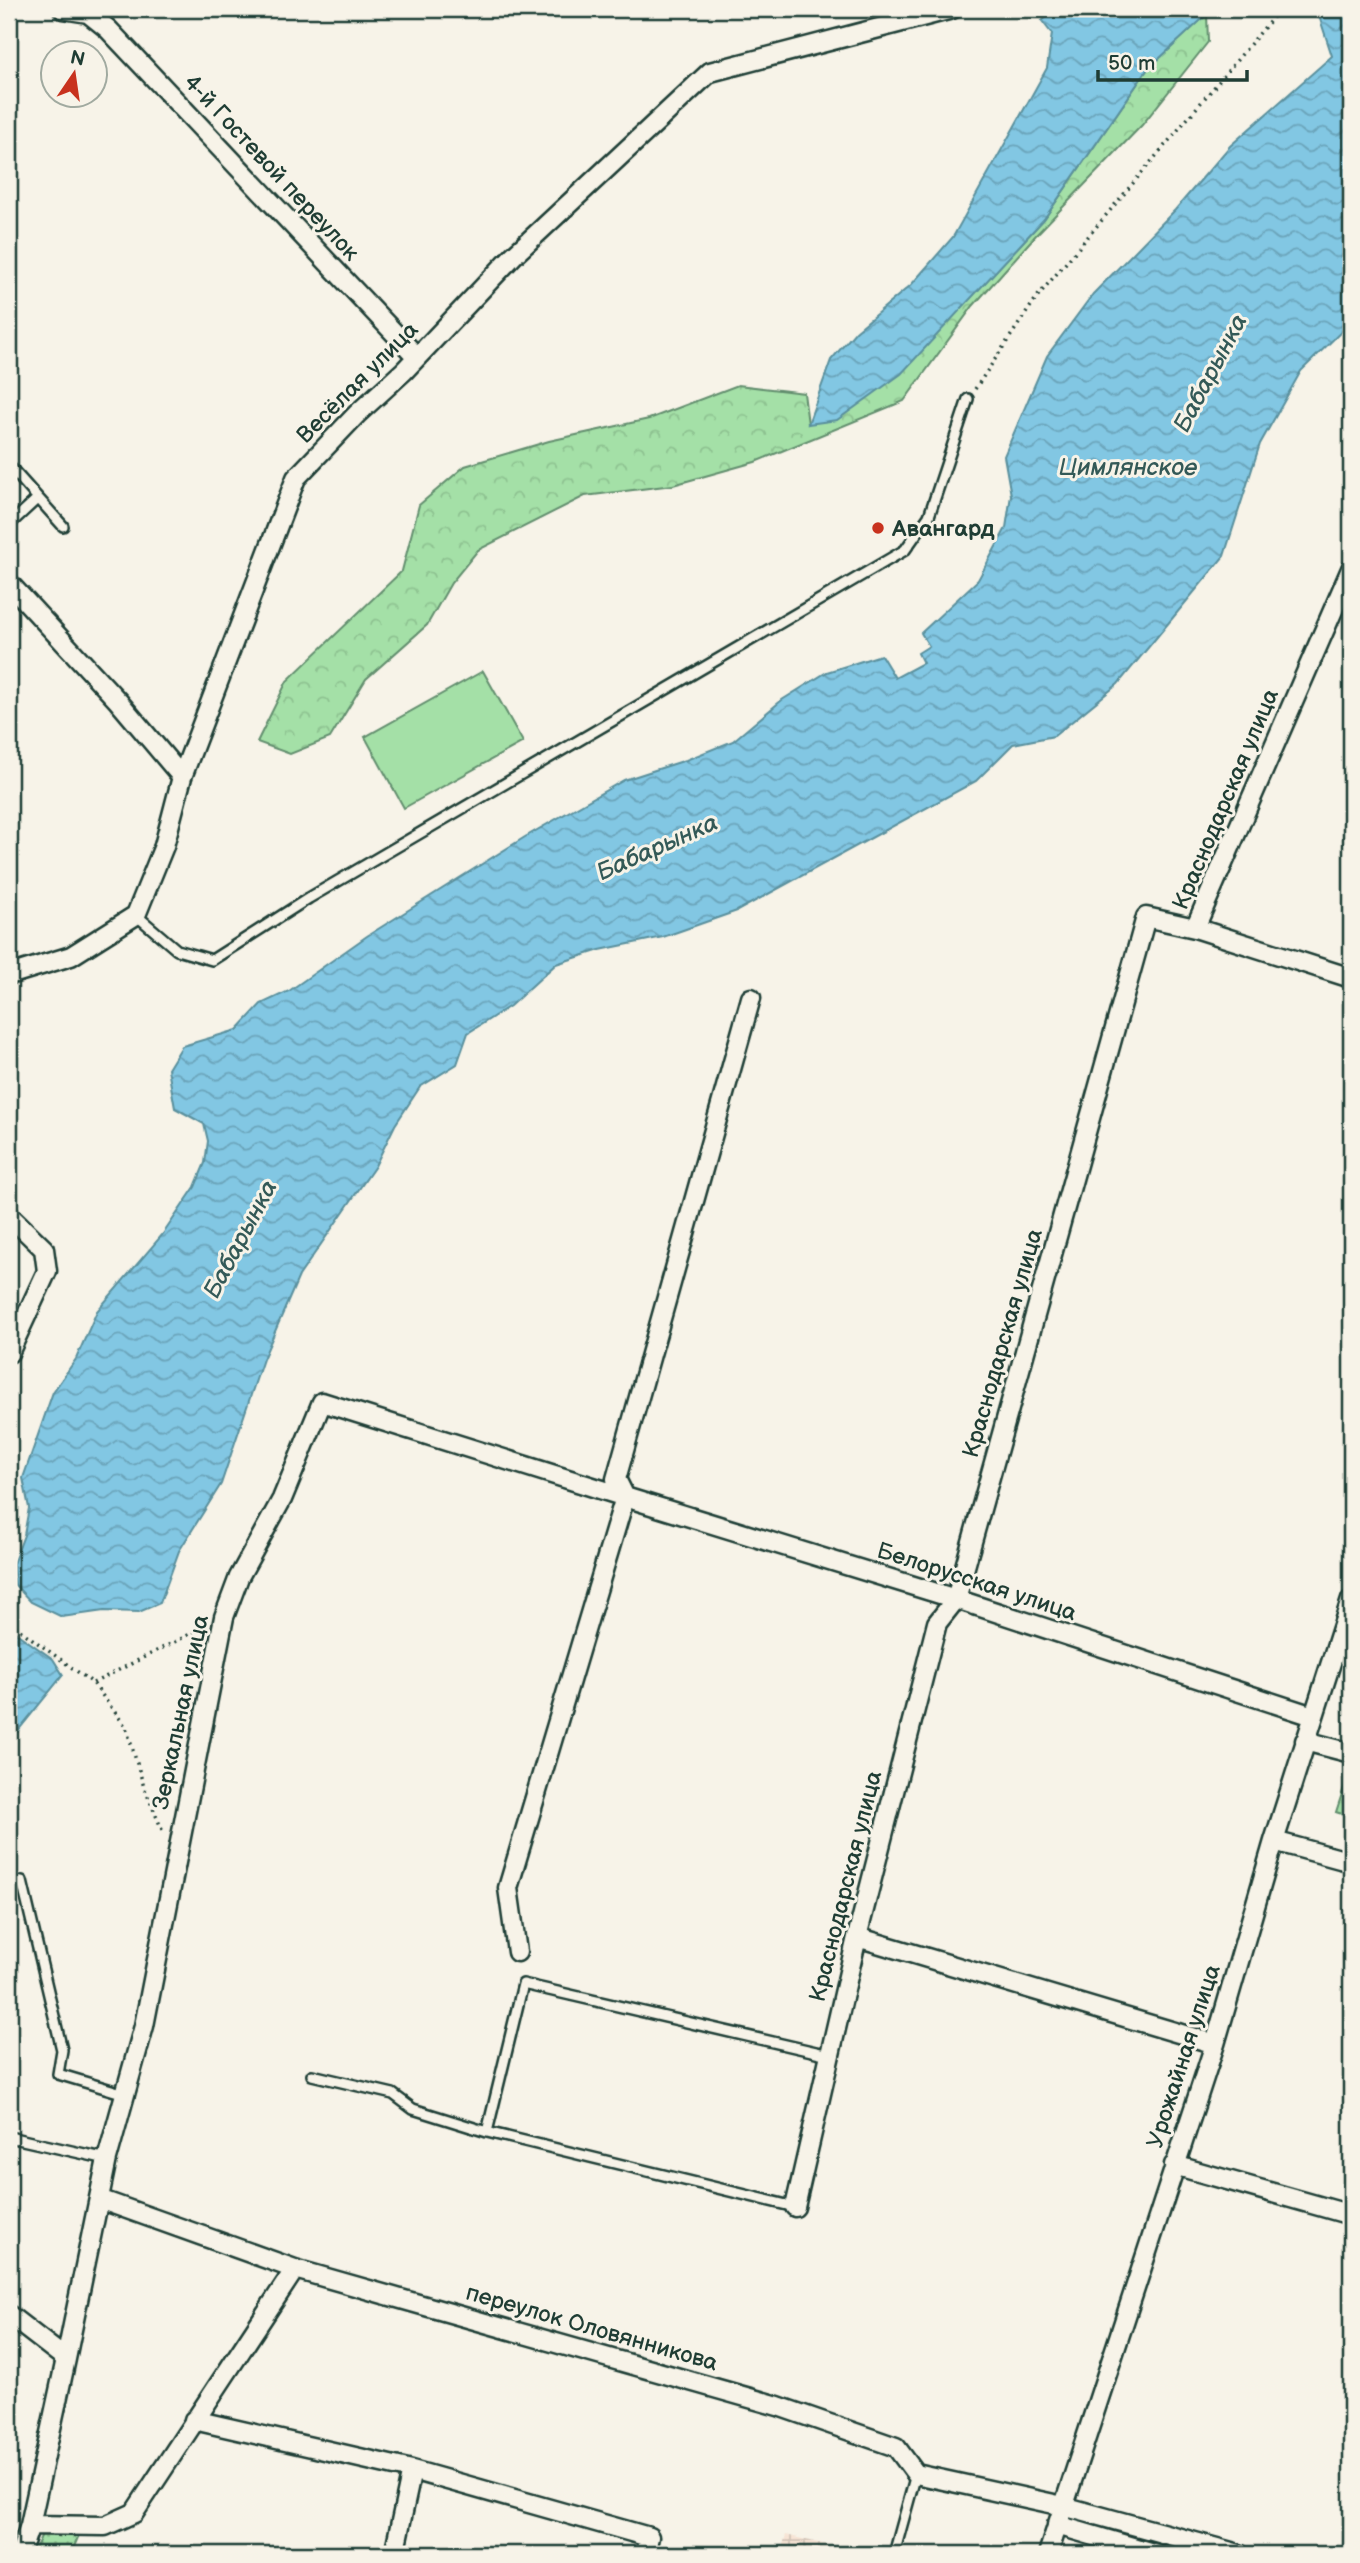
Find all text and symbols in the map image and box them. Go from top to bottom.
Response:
north arrow [38,38,108,108]
scale bar [1098,38,1246,82]
text: N [68,46,87,72]
text: 50 m [1108,51,1155,76]
street label: 4-й Гостевой переулок [178,69,365,267]
water label: Бабарынка [1167,309,1254,437]
street label: Весёлая улица [291,316,425,449]
water label: Цимлянское [1059,453,1198,482]
place label: Авангард [891,515,995,543]
marker: Авангард [870,520,886,536]
street label: Краснодарская улица [1167,684,1285,914]
water label: Бабарынка [592,808,722,887]
water label: Бабарынка [197,1175,284,1303]
street label: Краснодарская улица [957,1225,1049,1461]
street label: Белорусская улица [873,1536,1080,1628]
street label: Зеркальная улица [147,1612,215,1812]
street label: Краснодарская улица [804,1768,888,2005]
street label: Урожайная улица [1141,1961,1227,2152]
street label: переулок Оловянникова [463,2279,721,2377]

